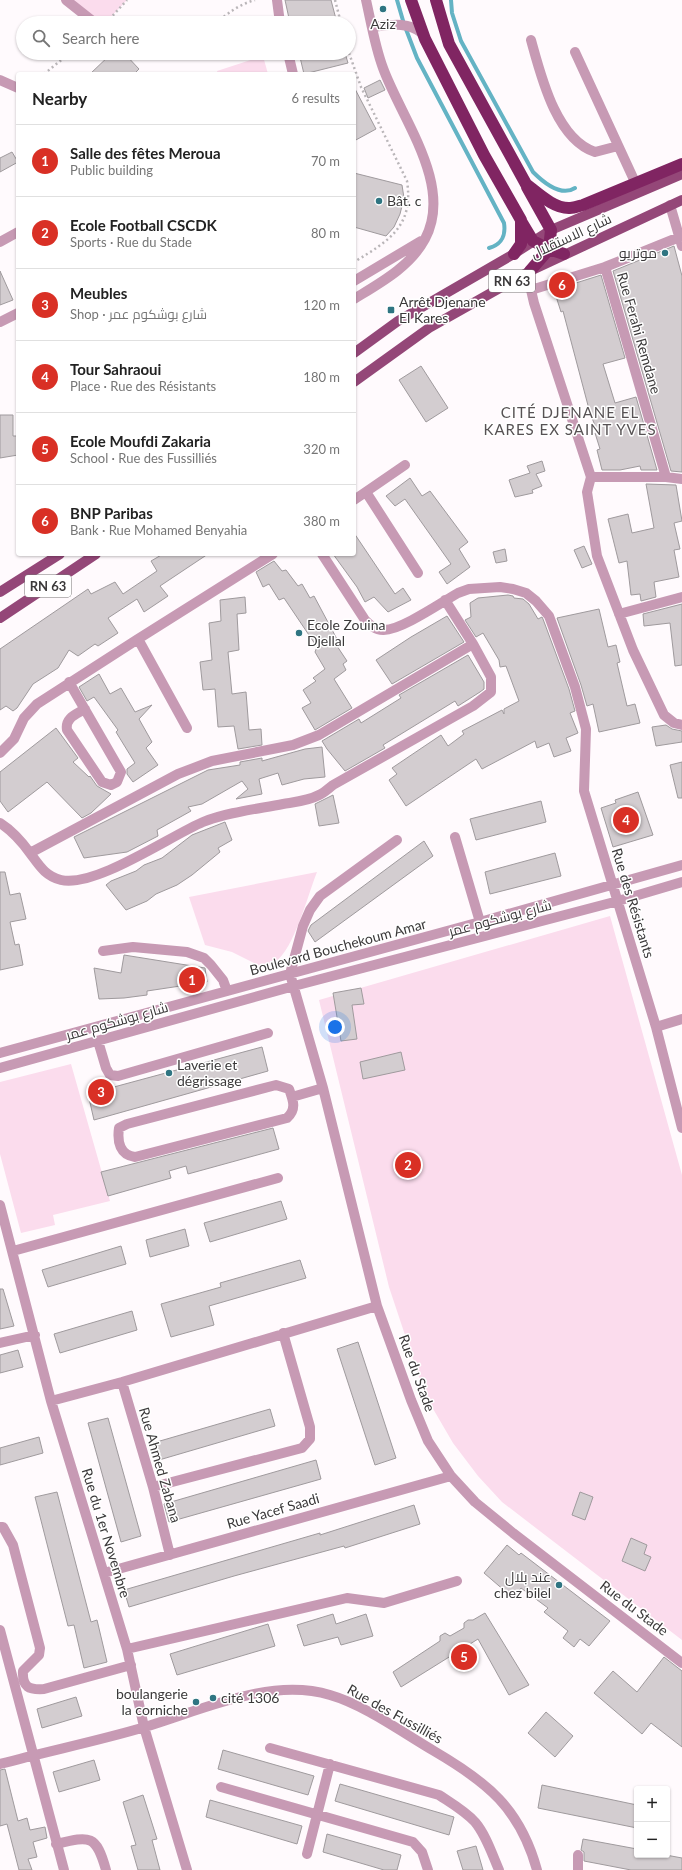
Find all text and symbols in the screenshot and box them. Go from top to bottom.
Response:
marker: Aziz [378,4,388,14]
place label: Aziz [370,15,396,32]
search box [16,16,356,60]
icon: search [30,27,52,49]
text: Search here [62,29,139,47]
text: Nearby [32,88,87,109]
text: 6 results [292,90,340,106]
text: Salle des fêtes Meroua [70,144,221,162]
text: 1 [41,153,49,169]
text: 70 m [311,153,340,169]
text: Public building [70,162,153,178]
place label: Bât. c [387,192,422,209]
marker: Bât. c [374,196,384,206]
street label: شارع الاستقلال [528,209,614,263]
text: Ecole Football CSCDK [70,216,217,234]
text: 2 [41,225,49,241]
text: 80 m [311,225,340,241]
text: Sports · Rue du Stade [70,234,192,250]
place label: موتريو [619,244,657,261]
marker: موتريو [660,248,670,258]
road number: RN 63 [489,270,535,292]
pin: 6 [549,270,575,300]
street label: Rue Ferahi Remdane [614,270,665,396]
text: Meubles [70,284,127,302]
place label: Arrêt Djenane El Kares [399,293,486,326]
text: 3 [41,297,49,313]
text: 120 m [303,297,340,313]
marker: Arrêt Djenane El Kares [386,305,396,315]
text: Shop · شارع بوشكوم عمر [70,306,207,322]
text: Tour Sahraoui [70,360,161,378]
text: 4 [41,369,49,385]
text: 180 m [303,369,340,385]
text: Place · Rue des Résistants [70,378,216,394]
district label: CITÉ DJENANE EL KARES EX SAINT YVES [483,403,657,438]
text: Ecole Moufdi Zakaria [70,432,211,450]
text: 5 [41,441,49,457]
text: 320 m [303,441,340,457]
text: School · Rue des Fussilliés [70,450,217,466]
text: BNP Paribas [70,504,153,522]
text: 6 [41,513,49,529]
text: 380 m [303,513,340,529]
text: Bank · Rue Mohamed Benyahia [70,522,247,538]
road number: RN 63 [25,575,71,597]
place label: Ecole Zouina Djellal [307,616,386,649]
marker: Ecole Zouina Djellal [294,628,304,638]
pin: 4 [613,805,639,835]
street label: Rue des Résistants [609,846,658,960]
street label: شارع بوشكوم عمر [446,896,554,942]
street label: Boulevard Bouchekoum Amar [248,915,428,978]
pin: 1 [179,965,205,995]
street label: شارع بوشكوم عمر [63,998,171,1045]
your location [325,1017,345,1037]
place label: Laverie et dégrissage [177,1056,242,1089]
marker: Laverie et dégrissage [164,1068,174,1078]
pin: 3 [88,1077,114,1107]
pin: 2 [395,1150,421,1180]
street label: Rue du Stade [396,1332,439,1414]
street label: Rue Ahmed Zabana [136,1405,185,1525]
street label: Rue du 1er Novembre [79,1466,134,1600]
street label: Rue Yacef Saadi [225,1489,321,1532]
place label: عند بلال chez bilel [494,1568,551,1601]
street label: Rue du Stade [597,1576,672,1639]
marker: عند بلال chez bilel [554,1580,564,1590]
pin: 5 [451,1642,477,1672]
street label: Rue des Fussilliés [345,1680,446,1747]
place label: boulangerie la corniche [116,1685,188,1718]
place label: cité 1306 [221,1689,280,1706]
marker: cité 1306 [208,1693,218,1703]
marker: boulangerie la corniche [191,1697,201,1707]
map controls [634,1786,670,1858]
button: + [634,1786,670,1822]
button: − [634,1822,670,1858]

